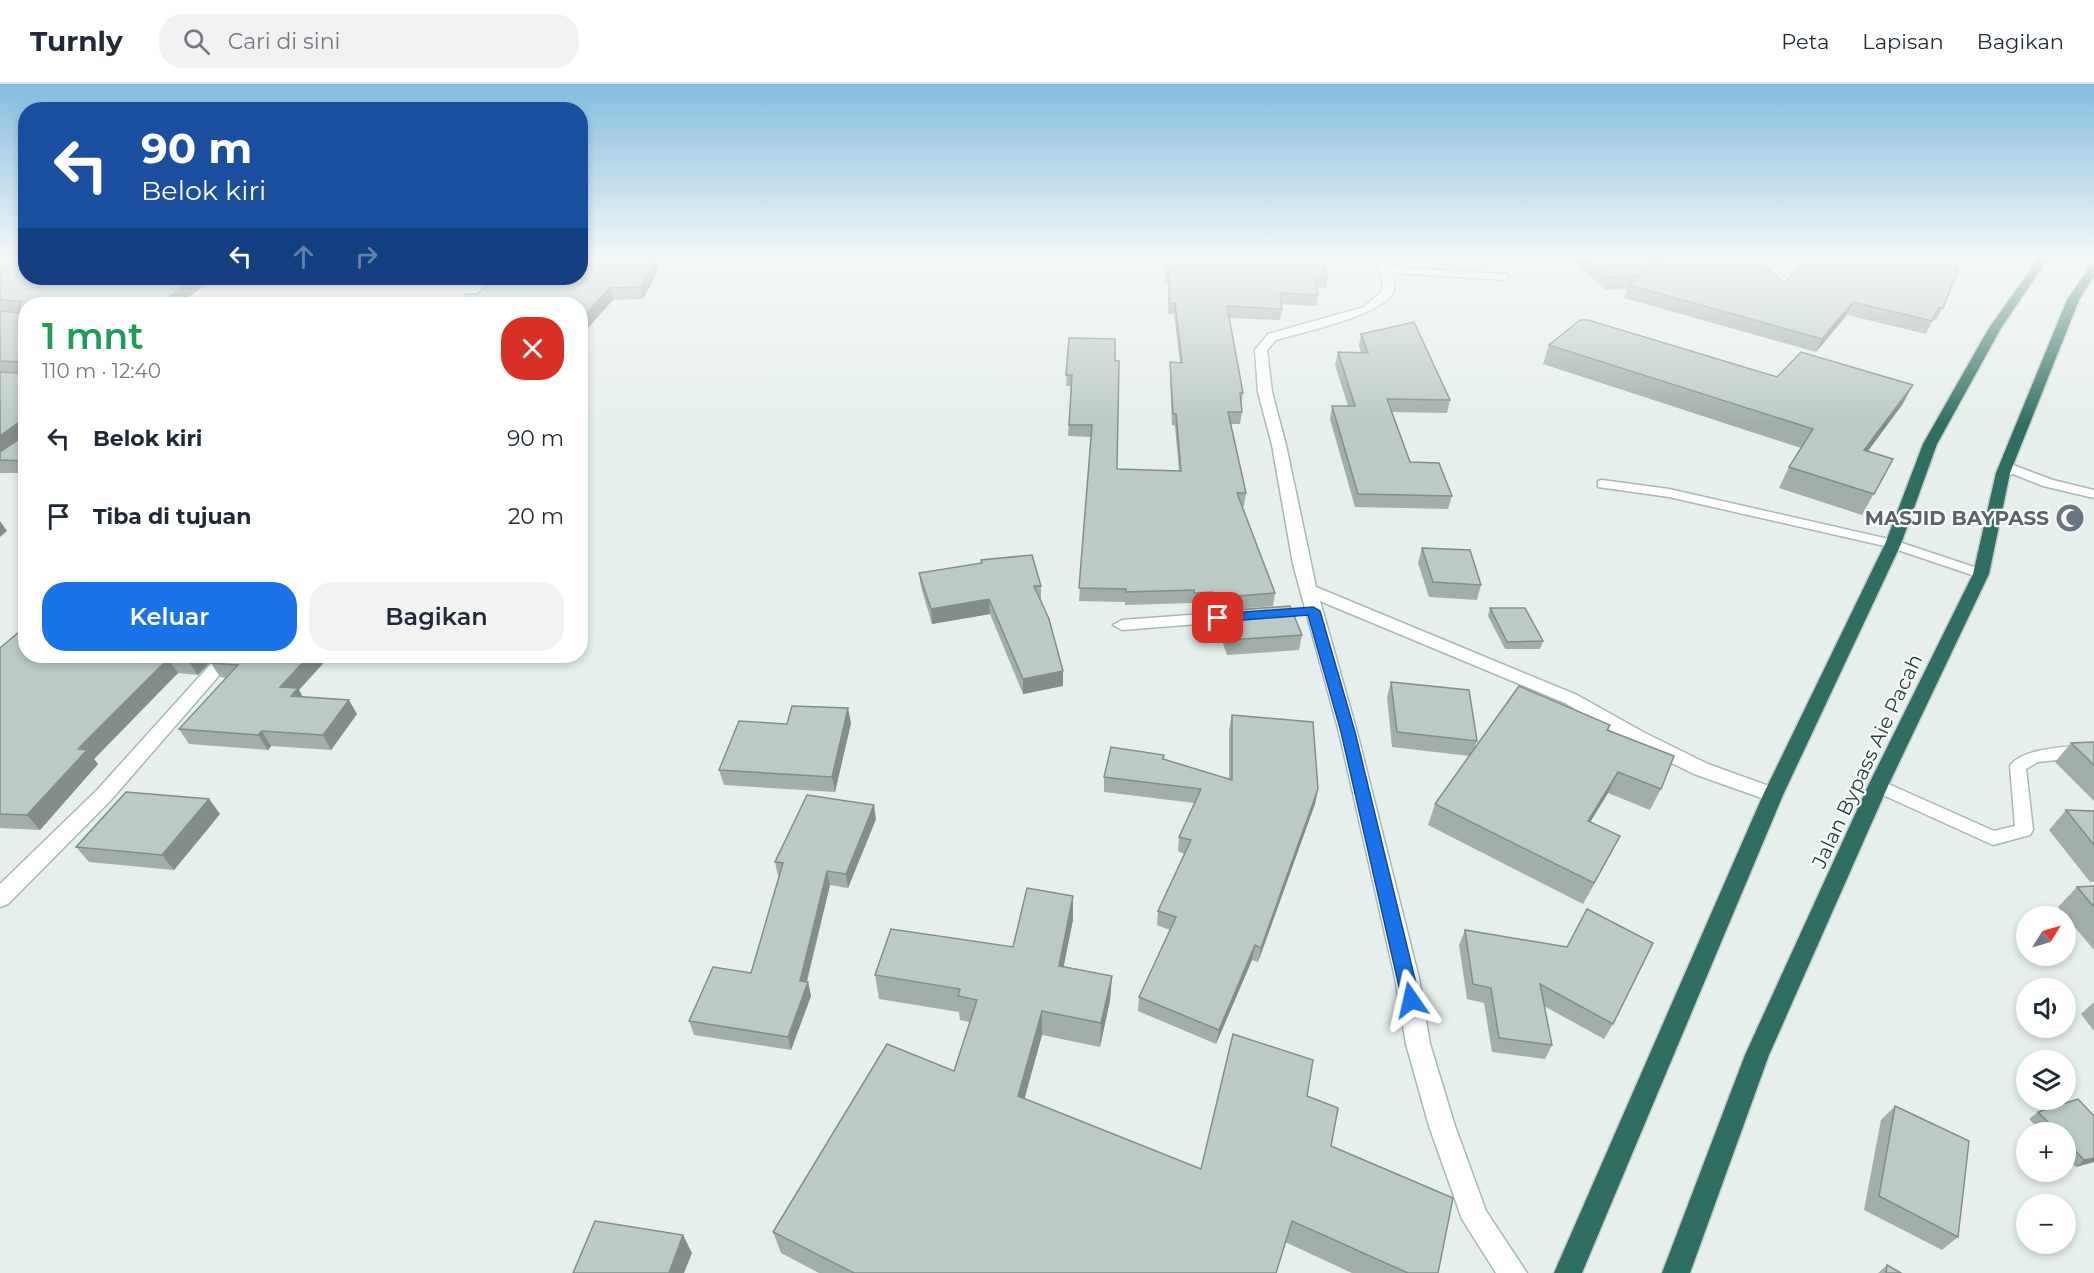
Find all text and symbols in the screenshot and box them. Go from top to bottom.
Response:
search box [159,14,579,68]
text: Turnly [30,24,123,58]
icon: search [180,25,213,58]
text: Cari di sini [228,28,341,55]
text: Peta [1781,29,1829,54]
text: Lapisan [1862,29,1944,54]
text: Bagikan [1977,29,2064,54]
text: 90 m [141,122,252,174]
icon: left [42,126,120,204]
text: Belok kiri [141,174,266,207]
icon: left [224,240,257,273]
icon: ahead [287,240,320,273]
icon: right [350,240,383,273]
text: 1 mnt [42,314,143,358]
button: close [501,317,564,380]
text: 110 m · 12:40 [42,359,161,383]
icon: left [42,422,75,455]
text: Belok kiri [93,425,202,452]
text: 90 m [507,425,564,452]
icon: arrive [42,500,75,533]
mosque icon: MASJID BAYPASS [2054,502,2086,534]
text: Tiba di tujuan [93,503,251,530]
text: 20 m [508,503,564,530]
place label: MASJID BAYPASS [1865,506,2049,530]
button: Keluar [42,582,297,651]
button: Bagikan [309,582,564,651]
pin [1192,592,1243,643]
icon: arrive [1201,601,1234,634]
street label: Jalan Bypass Aie Pacah [1806,650,1927,873]
north arrow [2016,906,2076,966]
map controls [2016,906,2076,1254]
position arrow [1379,968,1443,1032]
button: sound [2016,978,2076,1038]
button: layers [2016,1050,2076,1110]
button: + [2016,1122,2076,1182]
button: − [2016,1194,2076,1254]

